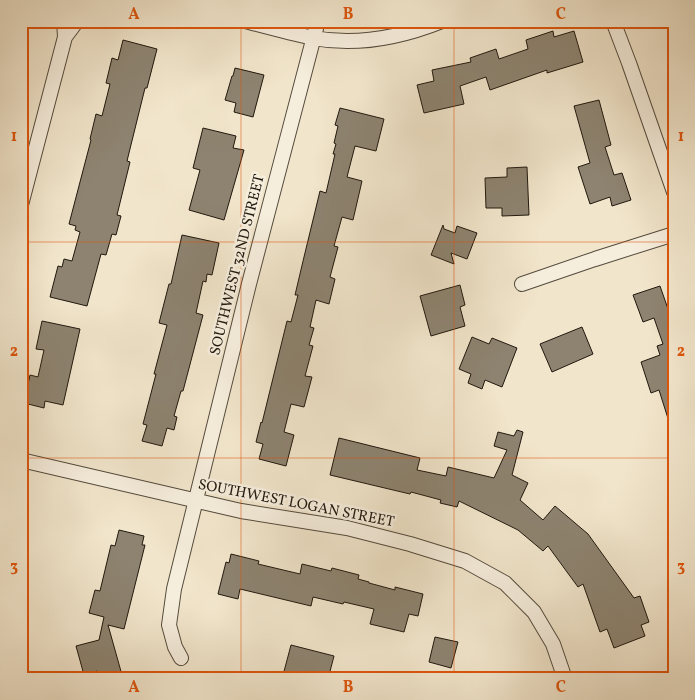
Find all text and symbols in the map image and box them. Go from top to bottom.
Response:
text: A [128,4,140,26]
text: B [343,4,354,26]
text: C [556,4,566,26]
text: 1 [11,126,17,148]
text: 1 [678,126,684,148]
street label: SOUTHWEST 32ND STREET [205,172,271,358]
text: 2 [10,341,18,363]
text: 2 [677,341,685,363]
street label: SOUTHWEST LOGAN STREET [196,475,396,533]
text: 3 [10,556,18,578]
text: 3 [677,556,685,578]
text: A [128,677,140,699]
text: B [343,677,354,699]
text: C [556,677,566,699]

